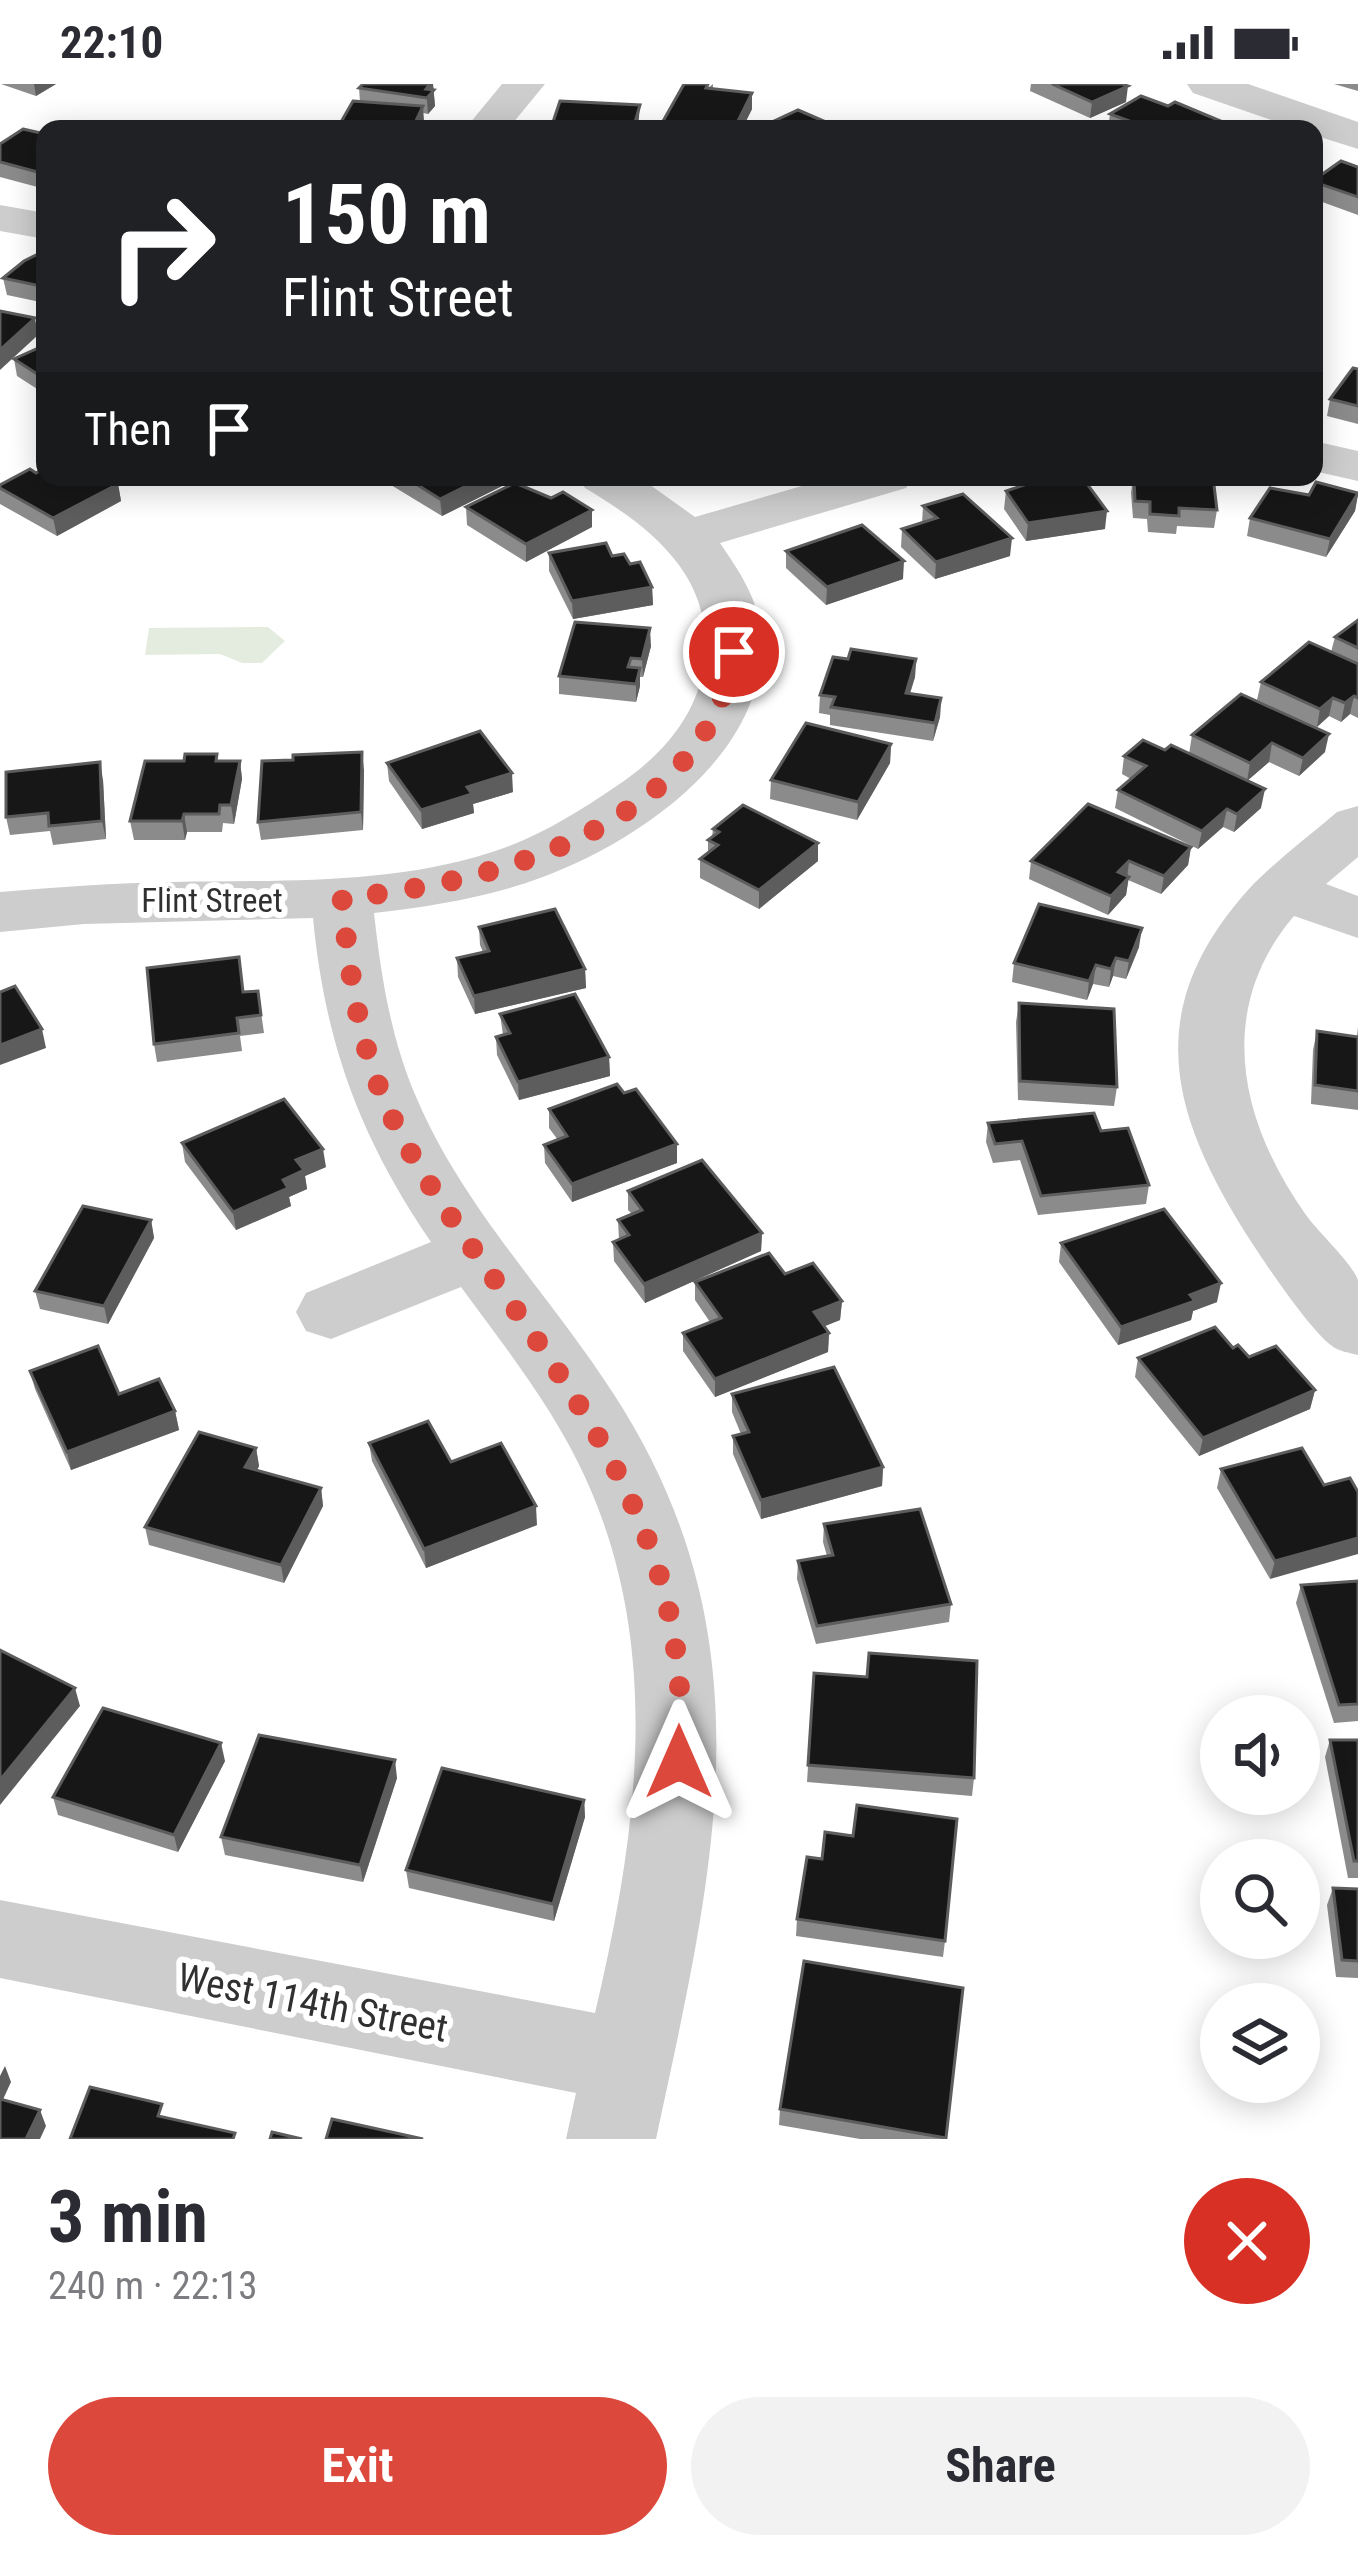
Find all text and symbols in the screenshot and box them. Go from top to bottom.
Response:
text: 22:10 [60,16,163,69]
text: 150 m [282,165,491,264]
icon: right [84,168,240,324]
text: Flint Street [282,266,514,329]
icon: arrive [196,396,262,462]
text: Then [84,403,172,456]
pin [683,601,785,703]
icon: arrive [701,619,767,685]
street label: Flint Street [141,881,283,920]
map controls [1200,1695,1320,2103]
button: sound [1200,1695,1320,1815]
position arrow [616,1699,742,1825]
button: search [1200,1839,1320,1959]
street label: West 114th Street [174,1954,452,2052]
button: layers [1200,1983,1320,2103]
text: 3 min [48,2175,208,2260]
button: close [1184,2178,1310,2304]
text: 240 m · 22:13 [48,2263,258,2309]
button: Exit [48,2397,667,2535]
button: Share [691,2397,1310,2535]

